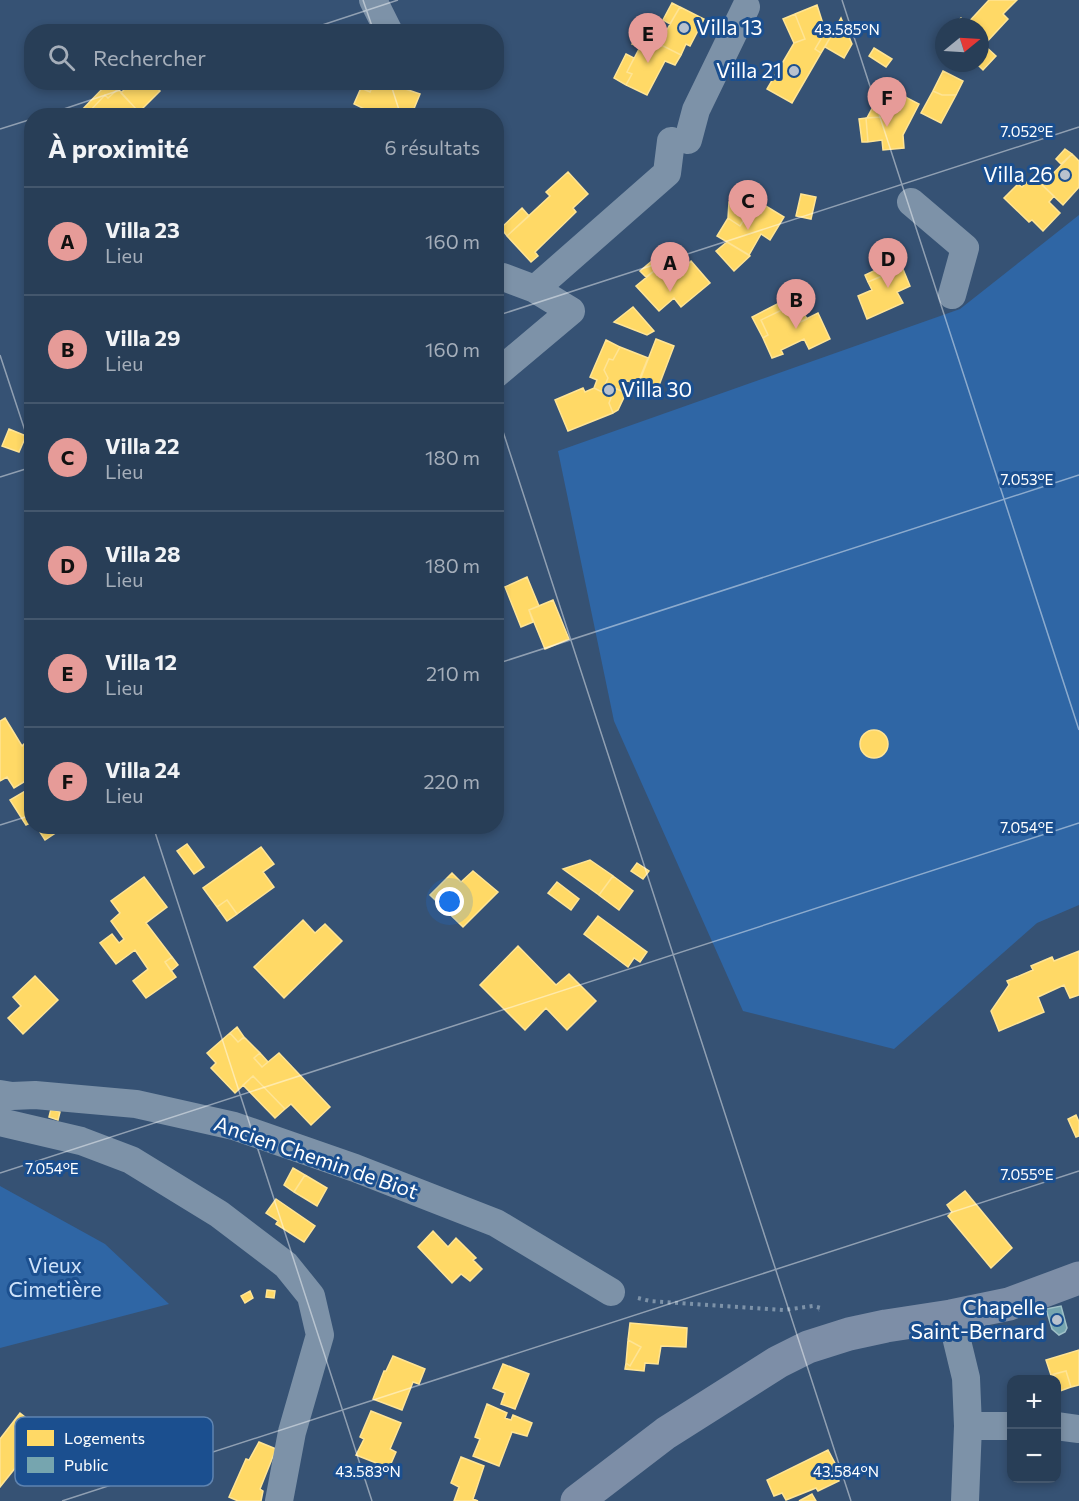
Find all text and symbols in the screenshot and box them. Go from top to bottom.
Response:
pin: E [628,14,668,63]
place label: Villa 13 [696,14,762,39]
north arrow [935,18,989,72]
text: 43.585°N [814,20,880,38]
marker: Villa 13 [677,21,691,35]
search box [24,24,504,90]
icon: search [45,41,78,74]
text: Rechercher [93,44,206,71]
place label: Villa 21 [716,57,782,82]
marker: Villa 21 [787,64,801,78]
pin: F [868,78,906,127]
text: 7.052°E [1001,122,1054,140]
text: À proximité [48,132,189,163]
text: 6 résultats [385,135,480,159]
place label: Villa 26 [983,161,1053,186]
marker: Villa 26 [1058,168,1072,182]
pin: C [728,180,768,230]
text: Villa 23 [105,216,180,243]
text: A [60,229,75,253]
text: 160 m [425,229,480,253]
pin: D [868,238,908,288]
pin: A [650,242,690,292]
text: Lieu [105,243,143,267]
pin: B [776,280,816,329]
text: Villa 29 [105,324,181,351]
text: B [61,337,74,361]
text: 160 m [425,337,480,361]
text: Lieu [105,351,143,375]
place label: Villa 30 [621,376,692,401]
marker: Villa 30 [602,383,616,397]
text: Villa 22 [105,432,180,459]
text: C [61,445,74,469]
text: 180 m [425,445,480,469]
text: Lieu [105,459,143,483]
text: 7.053°E [1000,470,1054,488]
text: Villa 28 [105,540,181,567]
text: D [60,553,75,577]
text: 180 m [425,553,480,577]
text: Lieu [105,567,143,591]
text: Villa 12 [105,648,177,675]
text: E [62,661,73,685]
text: 210 m [426,661,480,685]
text: Lieu [105,675,143,699]
text: Villa 24 [105,756,180,783]
text: F [62,769,73,793]
text: 220 m [424,769,480,793]
text: Lieu [105,783,143,807]
text: 7.054°E [1000,818,1054,836]
your location [435,887,464,916]
street label: Ancien Chemin de Biot [211,1110,422,1203]
text: 7.054°E [25,1159,79,1177]
text: 7.055°E [1000,1165,1054,1183]
park label: Vieux Cimetière [8,1252,102,1301]
place label: Chapelle Saint-Bernard [911,1294,1045,1343]
marker: Chapelle Saint-Bernard [1050,1313,1064,1327]
map controls [1007,1375,1061,1483]
button: + [1007,1375,1061,1429]
legend [15,1417,213,1486]
text: Logements [64,1428,145,1447]
button: − [1007,1429,1061,1483]
text: Public [64,1455,109,1474]
text: 43.583°N [335,1462,401,1480]
text: 43.584°N [813,1462,879,1480]

